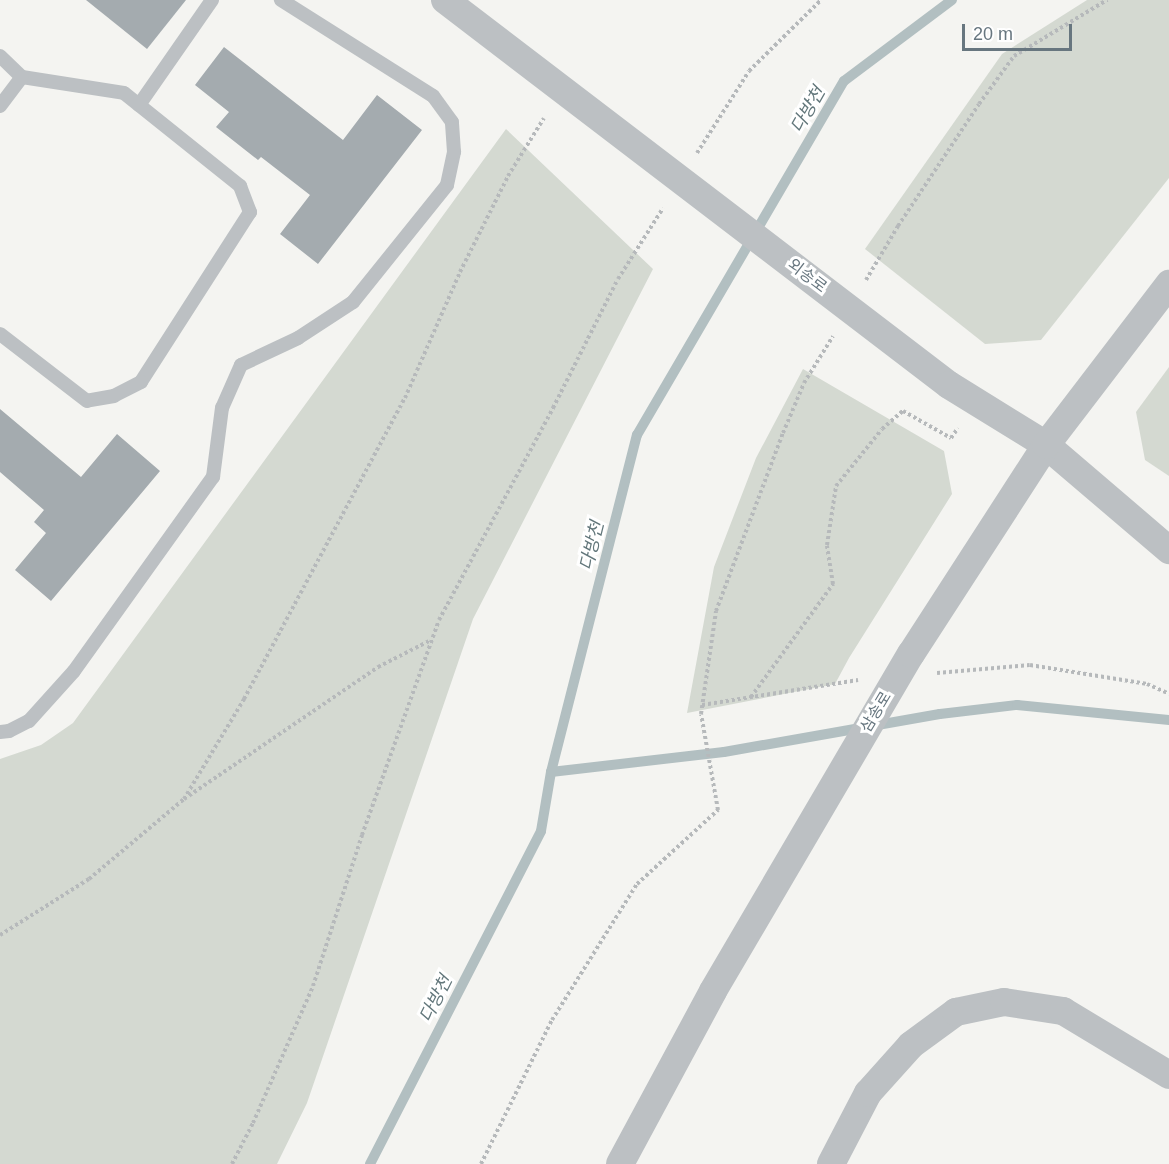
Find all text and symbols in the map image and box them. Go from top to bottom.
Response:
scale bar [965,12,1074,50]
text: 20 m [973,24,1013,44]
water label: 다방천 [786,83,830,137]
street label: 외송로 [784,255,830,297]
water label: 다방천 [576,519,608,573]
street label: 삼송로 [856,688,896,736]
water label: 다방천 [415,972,457,1026]

